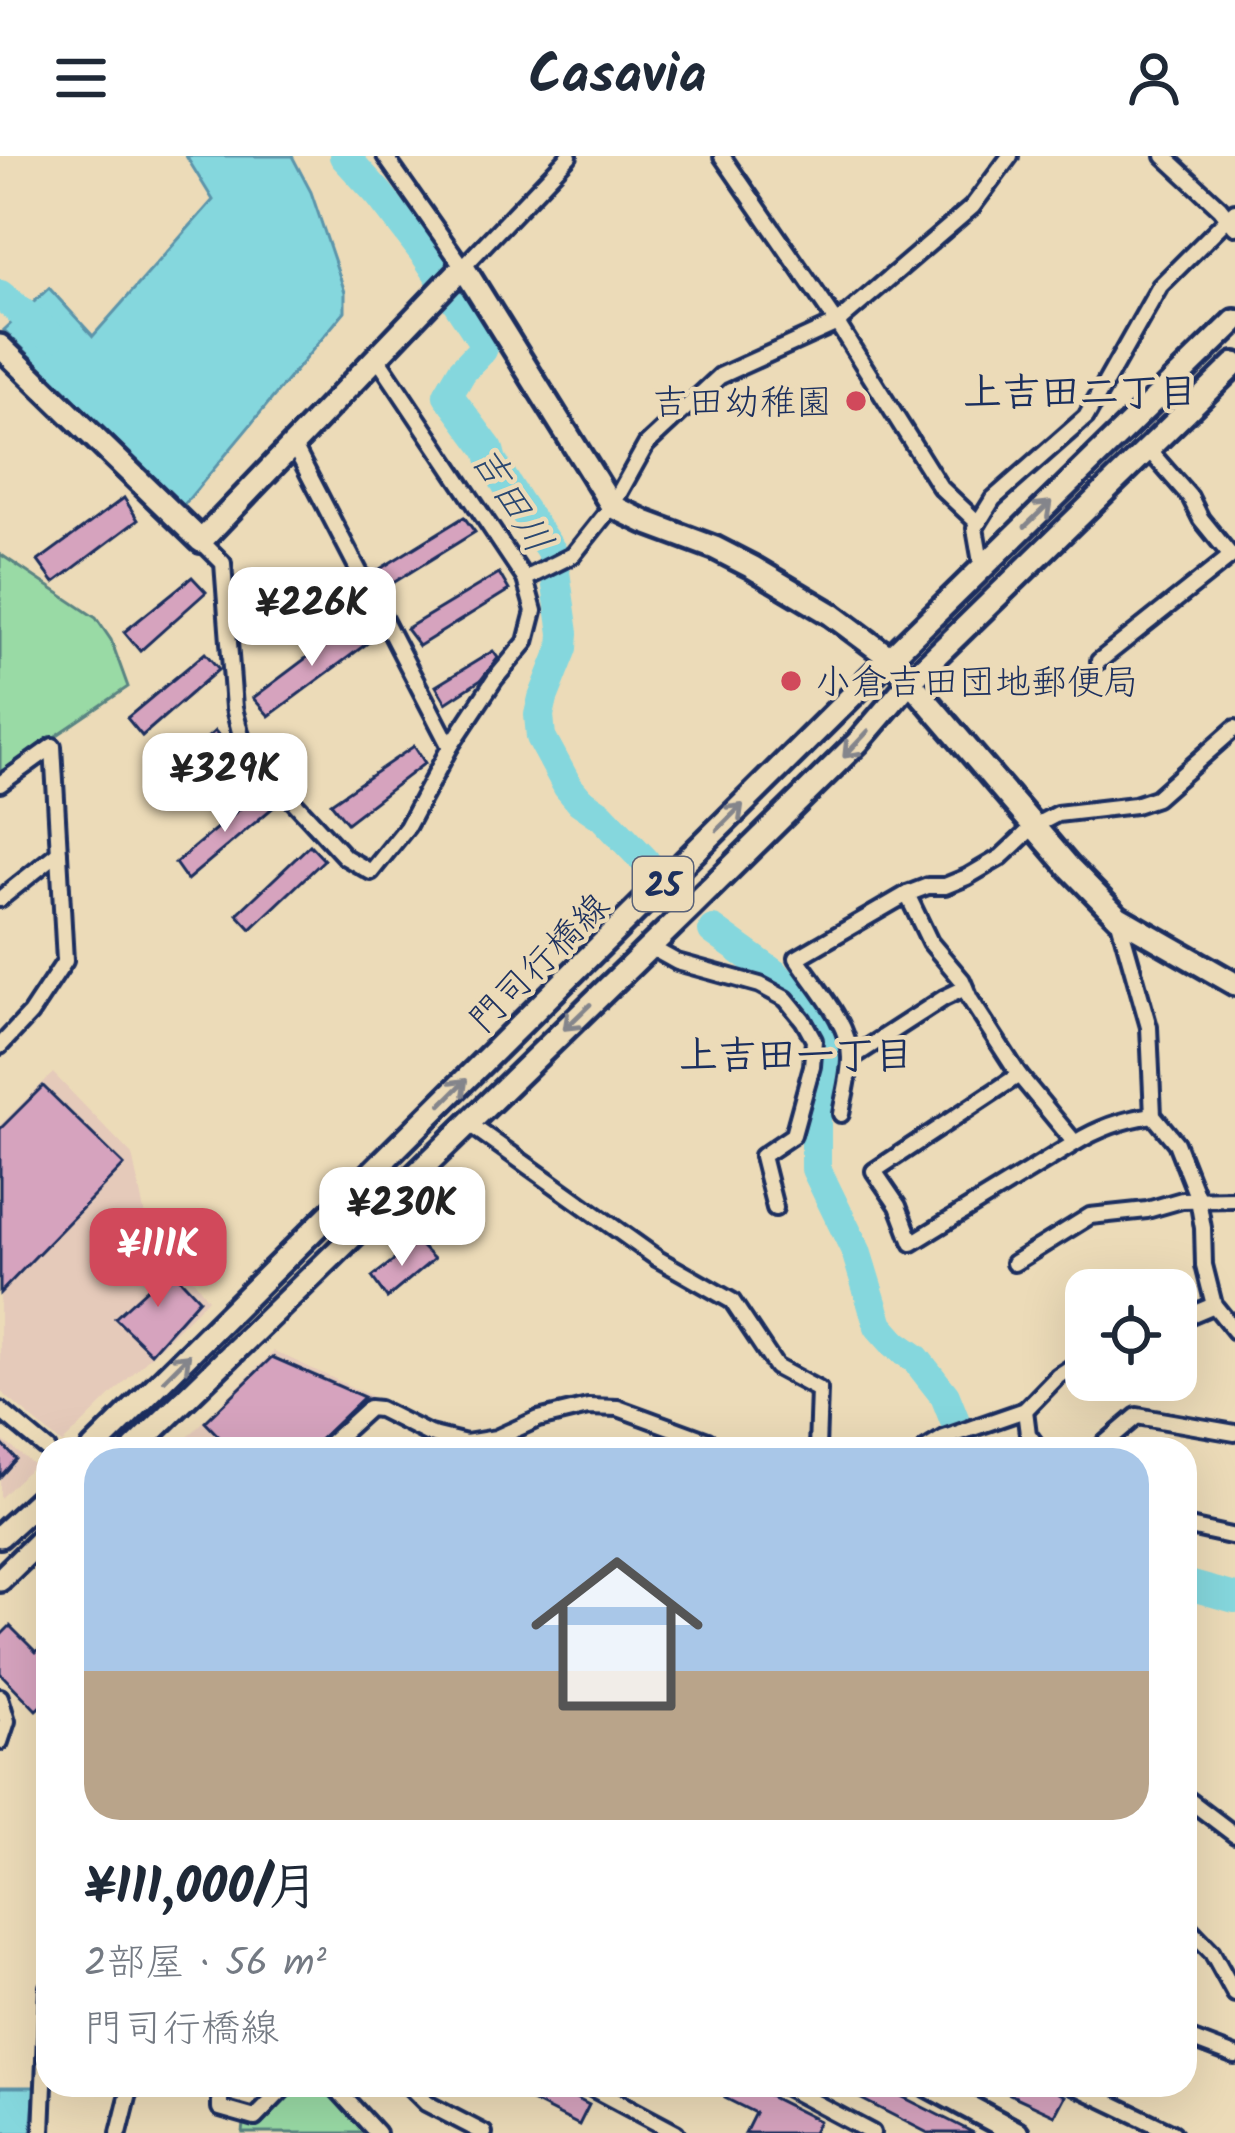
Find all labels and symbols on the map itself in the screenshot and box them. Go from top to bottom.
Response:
district label: 上吉田二丁目 [963,364,1197,426]
place label: 吉田幼稚園 [652,376,832,433]
marker: 吉田幼稚園 [843,388,869,414]
water label: 吉田川 [452,435,567,567]
one-way arrow [1023,500,1052,529]
pin: ¥226K [228,567,396,669]
place label: 小倉吉田団地郵便局 [815,656,1139,713]
marker: 小倉吉田団地郵便局 [778,668,804,694]
one-way arrow [842,729,870,758]
pin: ¥329K [141,733,309,835]
one-way arrow [715,804,744,832]
road number: 25 [633,857,693,911]
street label: 門司行橋線 [457,881,624,1048]
one-way arrow [563,1003,592,1031]
district label: 上吉田一丁目 [679,1027,913,1089]
one-way arrow [439,1078,468,1107]
pin: ¥230K [318,1167,486,1269]
pin: ¥111K [74,1208,242,1310]
one-way arrow [162,1353,191,1381]

